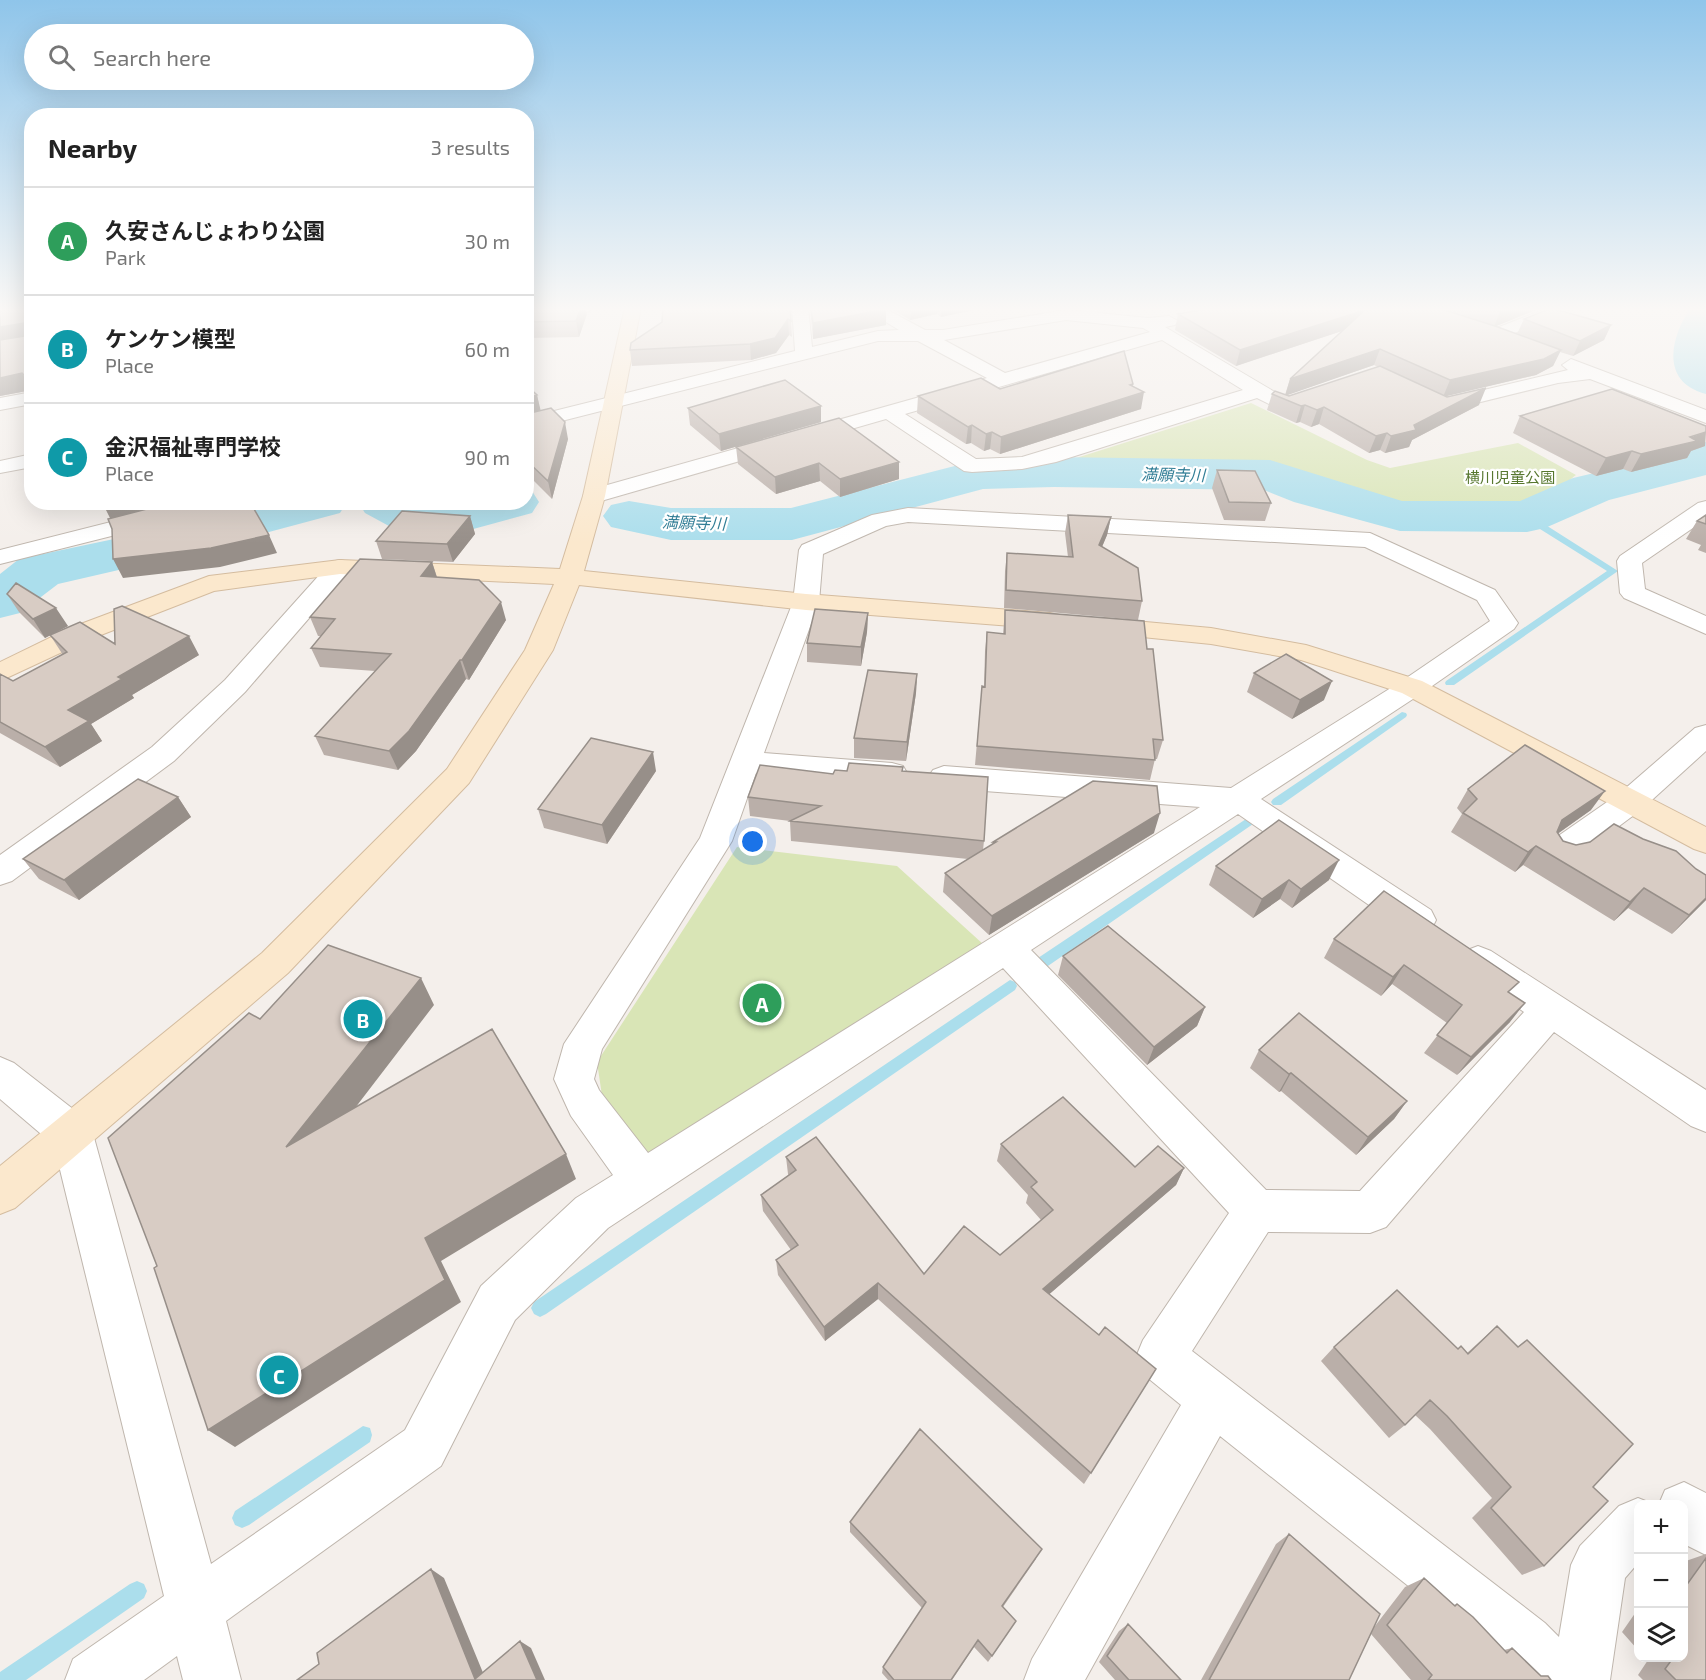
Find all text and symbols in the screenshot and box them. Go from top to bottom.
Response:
search box [24,24,534,90]
icon: search [45,41,78,74]
text: Search here [93,44,211,70]
text: Nearby [48,132,137,163]
text: 3 results [431,135,510,159]
text: 久安さんじょわり公園 [105,217,325,243]
text: A [61,229,74,253]
text: 30 m [465,229,510,253]
text: Park [105,245,146,269]
text: ケンケン模型 [105,325,236,351]
text: B [61,337,74,361]
text: 60 m [465,337,510,361]
text: Place [105,353,154,377]
text: 金沢福祉専門学校 [105,433,281,459]
text: C [62,445,73,469]
text: 90 m [465,445,510,469]
text: Place [105,461,154,485]
water label: 満願寺川 [1141,464,1207,484]
park label: 横川児童公園 [1465,468,1555,486]
water label: 満願寺川 [662,511,728,533]
your location [738,827,767,856]
pin: A [742,980,782,1026]
pin: B [344,996,382,1042]
pin: C [260,1352,298,1398]
map controls [1634,1500,1688,1662]
button: + [1634,1500,1688,1554]
button: − [1634,1554,1688,1608]
button: layers [1634,1608,1688,1662]

